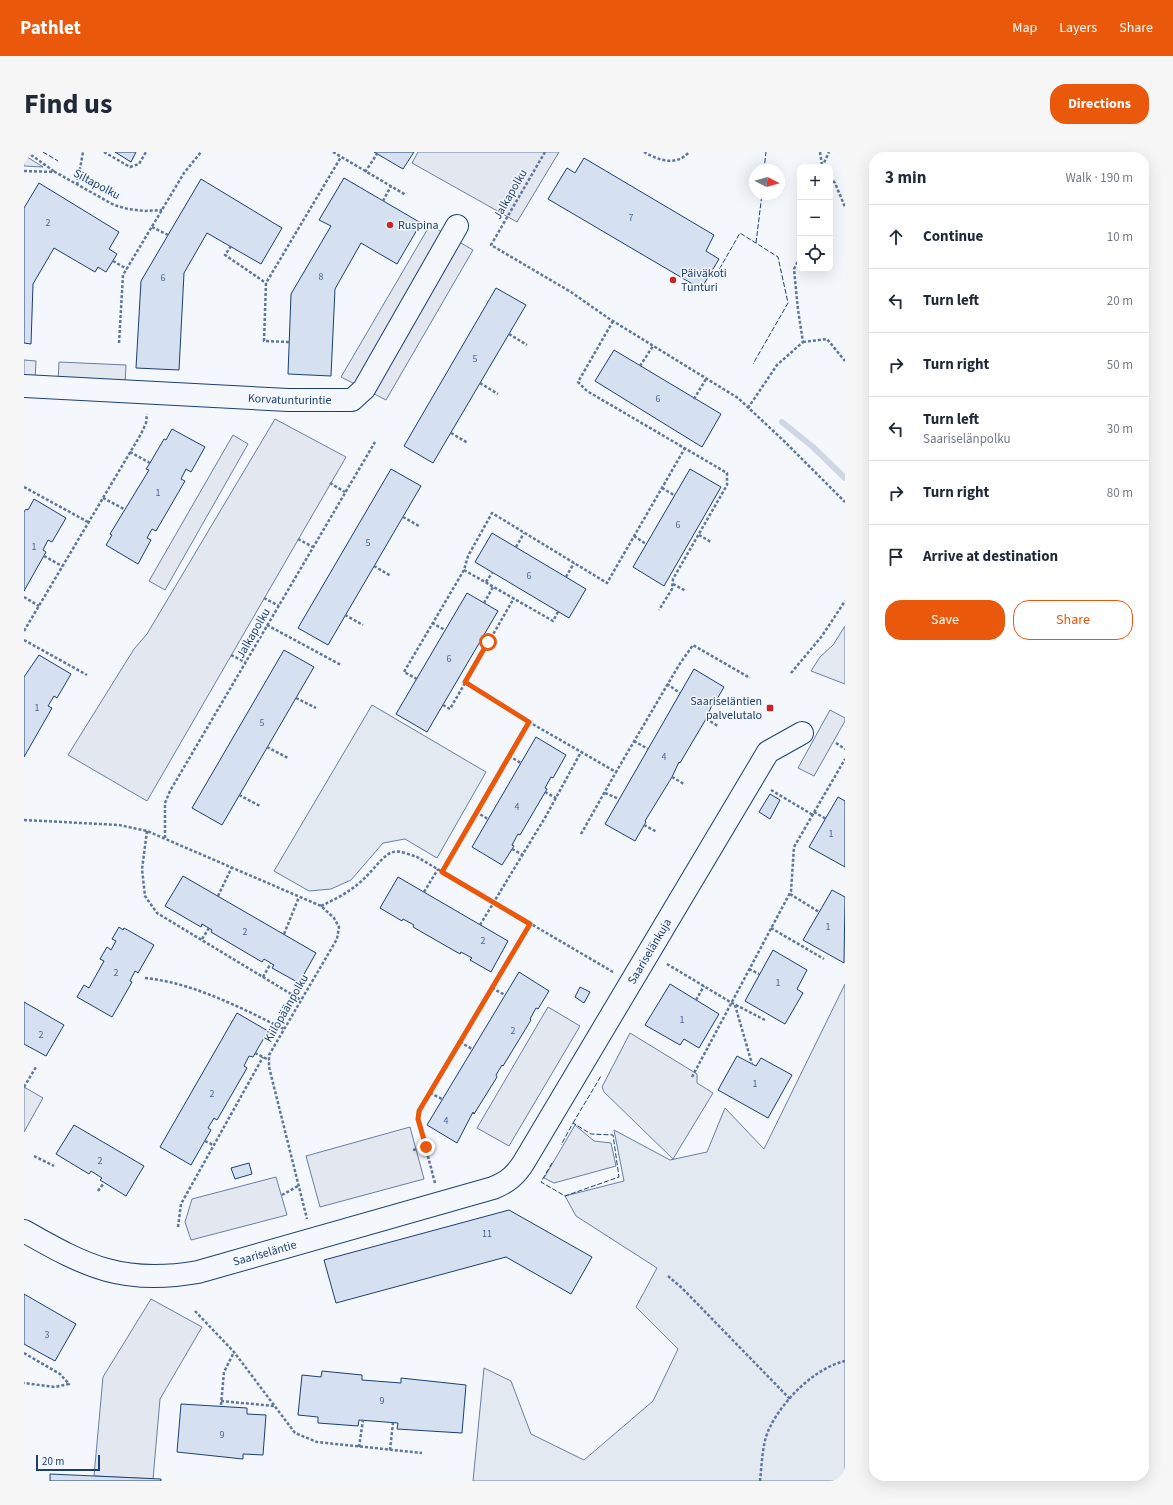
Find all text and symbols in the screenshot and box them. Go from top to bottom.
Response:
text: Pathlet [20,15,81,42]
text: Map [1012,18,1037,38]
text: Layers [1059,18,1097,38]
text: Share [1119,18,1153,38]
text: Find us [24,84,112,124]
button: Directions [1050,84,1149,124]
north arrow [749,164,785,200]
map controls [797,164,833,272]
button: + [797,164,833,200]
street label: Siltapolku [70,165,123,204]
street label: Jalkapolku [489,166,532,222]
text: 3 min [885,166,926,190]
text: Walk · 190 m [1065,169,1133,187]
button: − [797,200,833,236]
house number: 7 [629,211,634,225]
house number: 2 [46,216,51,230]
place label: Ruspina [398,217,439,234]
marker: Ruspina [385,220,395,230]
icon: ahead [885,226,907,248]
text: Continue [923,226,983,247]
text: 10 m [1107,228,1133,246]
button: locate [797,236,833,272]
place label: Päiväkoti Tunturi [681,265,727,296]
house number: 8 [319,270,324,284]
house number: 6 [161,271,166,285]
marker: Päiväkoti Tunturi [668,275,678,285]
icon: left [885,290,907,312]
text: Turn left [923,290,979,311]
text: 20 m [1107,292,1133,310]
house number: 5 [473,352,478,366]
icon: right [885,354,907,376]
text: Turn right [923,354,989,375]
text: 50 m [1107,356,1133,374]
street label: Korvatunturintie [247,390,331,409]
house number: 6 [656,392,661,406]
text: Turn left [923,409,979,430]
icon: left [885,418,907,440]
text: 30 m [1107,420,1133,438]
text: Saariselänpolku [923,430,1011,448]
icon: right [885,482,907,504]
text: Turn right [923,482,989,503]
text: 80 m [1107,484,1133,502]
house number: 1 [156,486,161,500]
house number: 6 [676,518,681,532]
house number: 5 [366,536,371,550]
house number: 1 [32,540,37,554]
icon: arrive [885,546,907,568]
text: Arrive at destination [923,546,1058,567]
house number: 6 [527,569,532,583]
button: Save [885,600,1005,640]
button: Share [1013,600,1133,640]
street label: Jalkapolku [232,605,275,661]
route start [479,633,497,651]
house number: 6 [447,652,452,666]
place label: Saariseläntien palvelutalo [690,693,762,724]
house number: 1 [35,701,40,715]
marker: Saariseläntien palvelutalo [765,703,775,713]
house number: 5 [260,716,265,730]
house number: 4 [662,750,667,764]
house number: 4 [515,800,520,814]
house number: 1 [829,827,834,841]
street label: Saariselänkuja [624,915,676,987]
house number: 1 [826,920,831,934]
house number: 2 [243,925,248,939]
house number: 2 [481,934,486,948]
house number: 2 [114,966,119,980]
street label: Kiilopäänpolku [260,971,313,1045]
house number: 1 [776,976,781,990]
house number: 1 [680,1013,685,1027]
house number: 2 [511,1024,516,1038]
house number: 2 [39,1028,44,1042]
house number: 1 [753,1077,758,1091]
house number: 2 [210,1087,215,1101]
house number: 4 [444,1114,449,1128]
route end [417,1138,435,1156]
house number: 2 [98,1154,103,1168]
house number: 11 [482,1227,492,1241]
street label: Saariseläntie [231,1236,299,1271]
house number: 3 [45,1328,50,1342]
house number: 9 [380,1394,385,1408]
house number: 9 [220,1428,225,1442]
scale bar [36,1453,100,1472]
text: 20 m [42,1454,64,1469]

